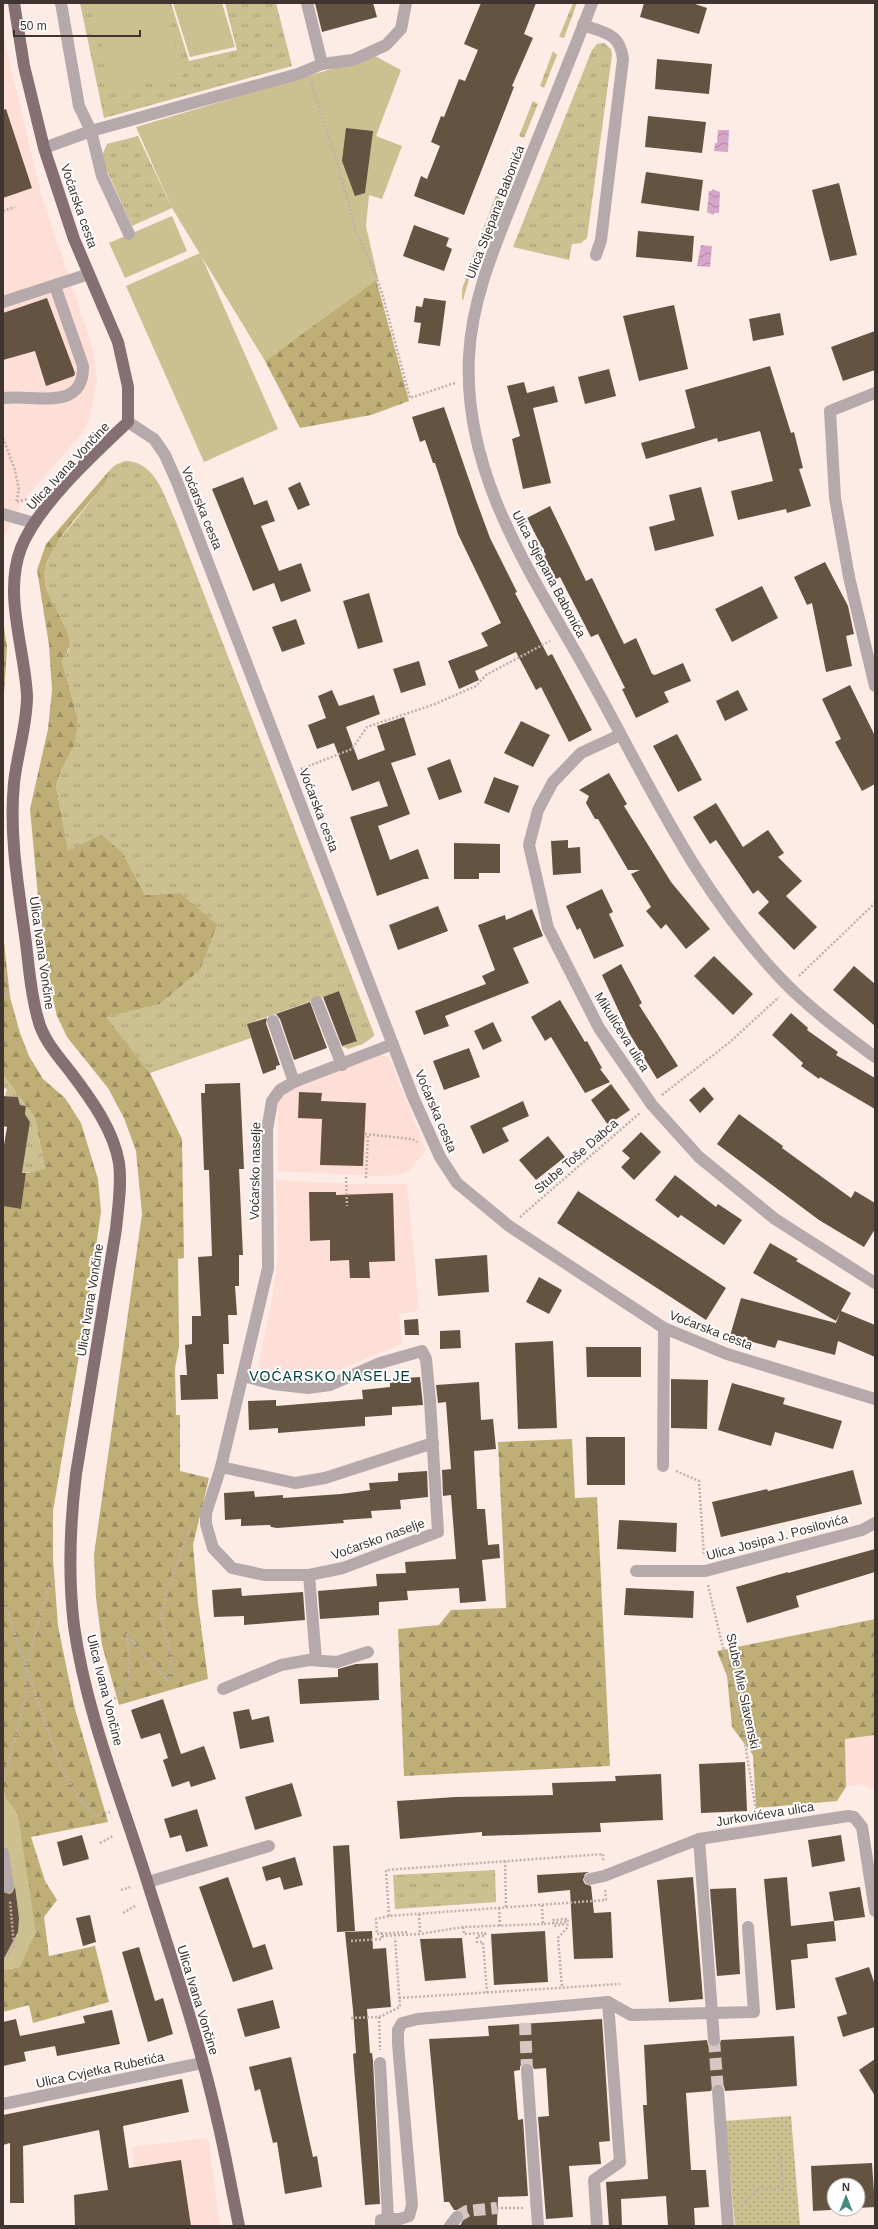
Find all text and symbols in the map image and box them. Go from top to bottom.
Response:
scale bar [14,12,140,38]
text: 50 m [20,19,47,33]
street label: Ulica Stjepana Babonića [463,142,528,281]
street label: Voćarska cesta [58,162,101,251]
street label: Ulica Ivana Vončine [24,419,112,513]
street label: Voćarska cesta [179,464,226,552]
street label: Ulica Stjepana Babonića [509,508,589,641]
street label: Voćarska cesta [296,766,342,855]
street label: Ulica Ivana Vončine [27,895,57,1011]
street label: Mikulićeva ulica [592,989,653,1075]
street label: Voćarska cesta [412,1067,460,1155]
street label: Stube Toše Dabca [531,1115,622,1196]
street label: Voćarsko naselje [247,1122,263,1220]
street label: Ulica Ivana Vončine [74,1242,106,1358]
street label: Voćarska cesta [667,1307,756,1353]
district label: VOĆARSKO NASELJE [249,1368,411,1384]
street label: Ulica Josipa J. Posilovića [705,1511,850,1563]
street label: Voćarsko naselje [329,1515,427,1563]
street label: Stube Mie Slavenski [723,1632,763,1750]
street label: Ulica Ivana Vončine [84,1633,126,1747]
street label: Jurkovićeva ulica [715,1799,816,1829]
street label: Ulica Ivana Vončine [174,1943,222,2057]
street label: Ulica Cvjetka Rubetića [34,2049,166,2091]
north arrow [826,2177,866,2217]
text: N [842,2181,850,2193]

